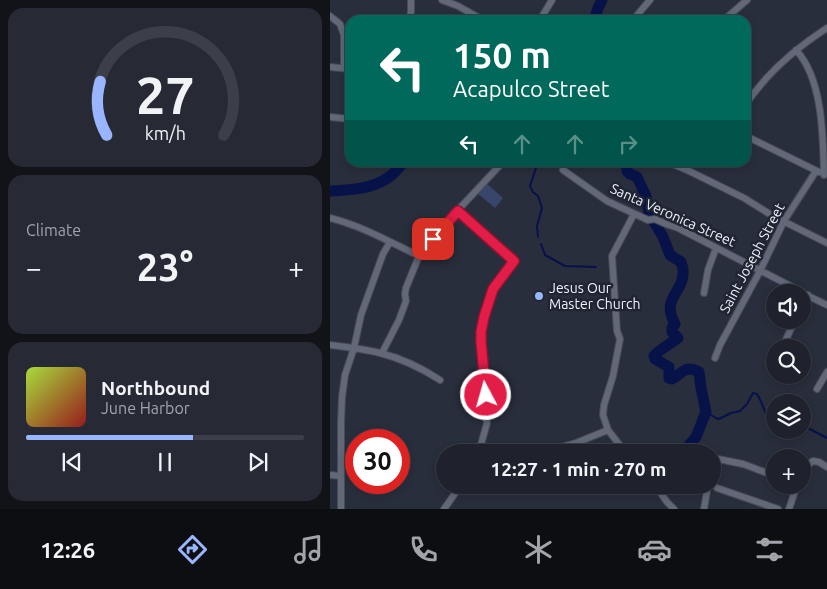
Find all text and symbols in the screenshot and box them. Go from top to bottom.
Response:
icon: left [370,35,435,100]
text: 150 m [453,35,551,75]
text: 27 [136,66,194,124]
text: Acapulco Street [453,76,609,101]
text: km/h [144,123,186,143]
icon: left [455,130,483,158]
icon: ahead [508,130,536,158]
icon: ahead [561,130,589,158]
icon: right [614,130,642,158]
street label: Santa Veronica Street [608,180,739,250]
street label: Saint Joseph Street [716,200,788,316]
pin [412,218,454,260]
text: Climate [26,221,81,239]
icon: arrive [419,225,447,253]
text: 23° [137,246,193,288]
text: − [26,252,42,283]
text: + [288,252,304,283]
place label: Jesus Our Master Church [549,280,641,312]
map controls [766,284,811,494]
button: sound [766,284,811,329]
marker: Jesus Our Master Church [533,290,545,302]
button: search [766,339,811,384]
position arrow [459,368,511,420]
text: Northbound [101,377,210,399]
button: layers [766,394,811,439]
text: June Harbor [101,399,190,417]
speed limit sign: 30 [345,429,410,494]
icon: previous [58,448,86,476]
icon: pause [151,448,179,476]
icon: next [244,448,272,476]
button: + [766,449,811,494]
text: 12:27 · 1 min · 270 m [491,458,666,480]
icon: directions [175,532,210,567]
icon: music [291,532,326,567]
icon: phone [406,532,441,567]
icon: climate [521,532,556,567]
icon: car [637,532,672,567]
icon: filters [752,532,787,567]
text: 12:26 [40,537,95,562]

